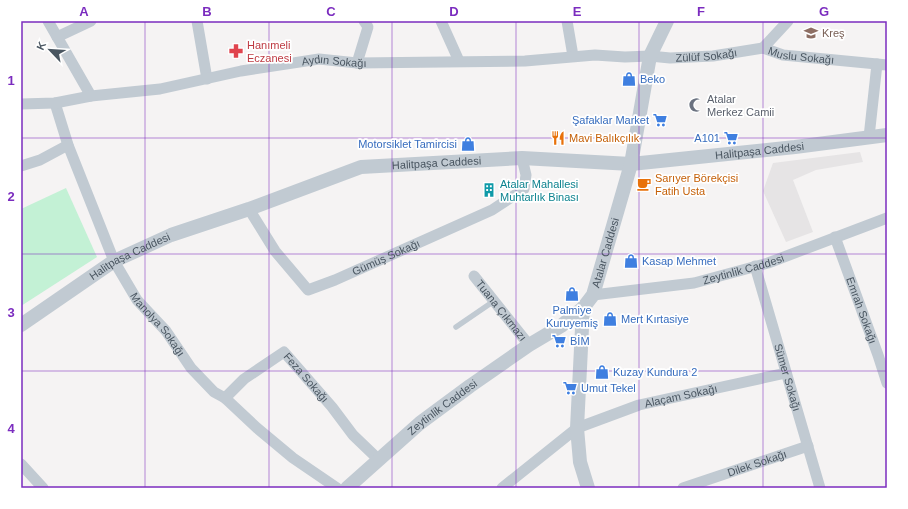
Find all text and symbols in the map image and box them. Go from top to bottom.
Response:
text: A [79,4,89,19]
text: B [202,4,212,19]
text: C [326,4,336,19]
text: D [449,4,459,19]
text: E [573,4,582,19]
text: F [697,4,705,19]
text: G [819,4,829,19]
school or university icon: Kreş [803,25,819,41]
place label: Kreş [822,27,845,39]
north arrow [30,30,70,70]
place label: Hanımeli Eczanesi [247,39,292,64]
text: K [34,40,48,52]
pharmacy icon: Hanımeli Eczanesi [228,43,244,59]
street label: Muslu Sokağı [767,44,835,66]
street label: Zülüf Sokağı [675,46,738,64]
street label: Aydın Sokağı [301,53,367,69]
shop icon: Beko [621,71,637,87]
text: 1 [7,73,15,88]
place label: Beko [640,73,665,85]
place label: Atalar Merkez Camii [707,93,774,118]
mosque icon: Atalar Merkez Camii [688,97,704,113]
supermarket icon: Şafaklar Market [652,112,668,128]
place label: Şafaklar Market [572,114,649,126]
restaurant icon: Mavi Balıkçılık [550,130,566,146]
supermarket icon: A101 [723,130,739,146]
place label: Mavi Balıkçılık [569,132,640,144]
place label: A101 [694,132,720,144]
shop icon: Motorsiklet Tamircisi [460,136,476,152]
place label: Motorsiklet Tamircisi [358,138,457,150]
street label: Halitpaşa Caddesi [714,140,805,161]
street label: Halitpaşa Caddesi [392,154,481,171]
place label: Sarıyer Börekçisi Fatih Usta [655,172,738,197]
cafe icon: Sarıyer Börekçisi Fatih Usta [636,176,652,192]
place label: Atalar Mahallesi Muhtarlık Binası [500,178,579,203]
building icon: Atalar Mahallesi Muhtarlık Binası [481,182,497,198]
text: 2 [7,189,15,204]
street label: Atalar Caddesi [589,216,621,289]
street label: Halitpaşa Caddesi [87,230,172,282]
street label: Gümüş Sokağı [350,237,422,278]
street label: Zeytinlik Caddesi [701,252,786,286]
shop icon: Kasap Mehmet [623,253,639,269]
place label: Kasap Mehmet [642,255,716,267]
street label: Emrah Sokağı [844,275,879,345]
street label: Tuana Çıkmazı [474,278,529,343]
shop icon: Palmiye Kuruyemiş [564,286,580,302]
street label: Manolya Sokağı [128,290,187,358]
place label: Palmiye Kuruyemiş [546,304,598,329]
text: 3 [7,305,15,320]
shop icon: Mert Kırtasiye [602,311,618,327]
place label: Mert Kırtasiye [621,313,689,325]
supermarket icon: BİM [551,333,567,349]
place label: BİM [570,335,590,347]
street label: Sümer Sokağı [772,342,803,412]
street label: Feza Sokağı [281,350,331,405]
shop icon: Kuzay Kundura 2 [594,364,610,380]
place label: Kuzay Kundura 2 [613,366,697,378]
street label: Zeytinlik Caddesi [405,377,479,437]
supermarket icon: Umut Tekel [562,380,578,396]
place label: Umut Tekel [581,382,636,394]
street label: Alaçam Sokağı [643,382,718,410]
text: 4 [7,421,15,436]
street label: Dilek Sokağı [726,448,788,479]

